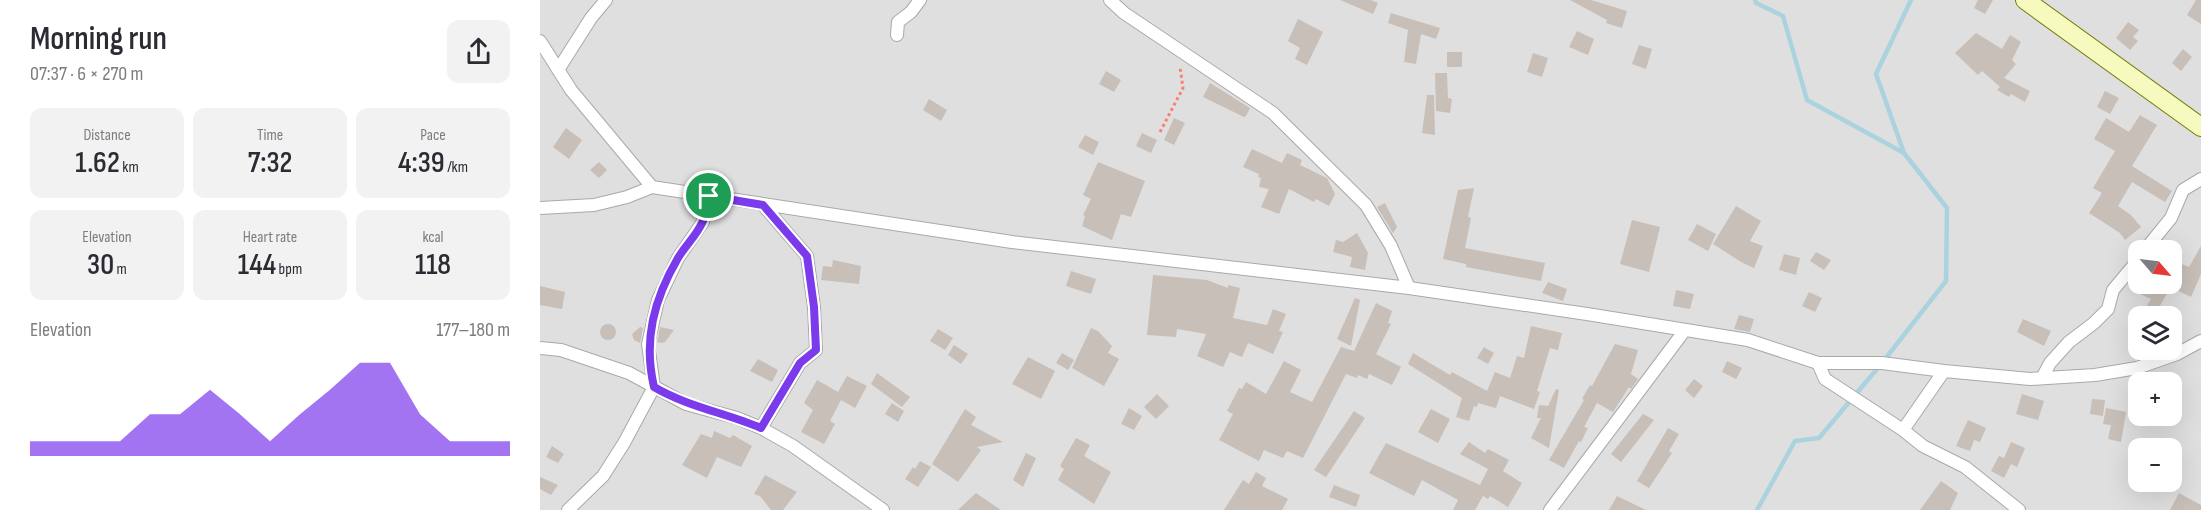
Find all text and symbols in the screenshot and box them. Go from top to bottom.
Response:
text: Morning run [30,19,167,59]
button: share [447,20,510,83]
text: 07:37 · 6 × 270 m [30,62,143,86]
text: Distance [83,126,131,145]
text: Time [257,126,283,145]
text: Pace [420,126,446,145]
text: 1.62 [75,145,120,181]
text: 7:32 [248,145,292,181]
text: 4:39 [398,145,445,181]
text: km [120,158,139,177]
text: /km [445,158,468,177]
pin [683,170,734,221]
icon: arrive [692,179,725,212]
text: Elevation [82,228,132,247]
text: Heart rate [243,228,297,247]
text: kcal [422,228,444,247]
north arrow [2128,240,2182,294]
map controls [2128,240,2182,492]
text: 30 [87,247,114,283]
text: 144 [238,247,276,283]
text: 118 [415,247,451,283]
text: m [114,260,127,279]
text: bpm [276,260,302,279]
button: layers [2128,306,2182,360]
text: Elevation [30,318,92,342]
text: 177–180 m [436,318,510,342]
button: + [2128,372,2182,426]
button: − [2128,438,2182,492]

